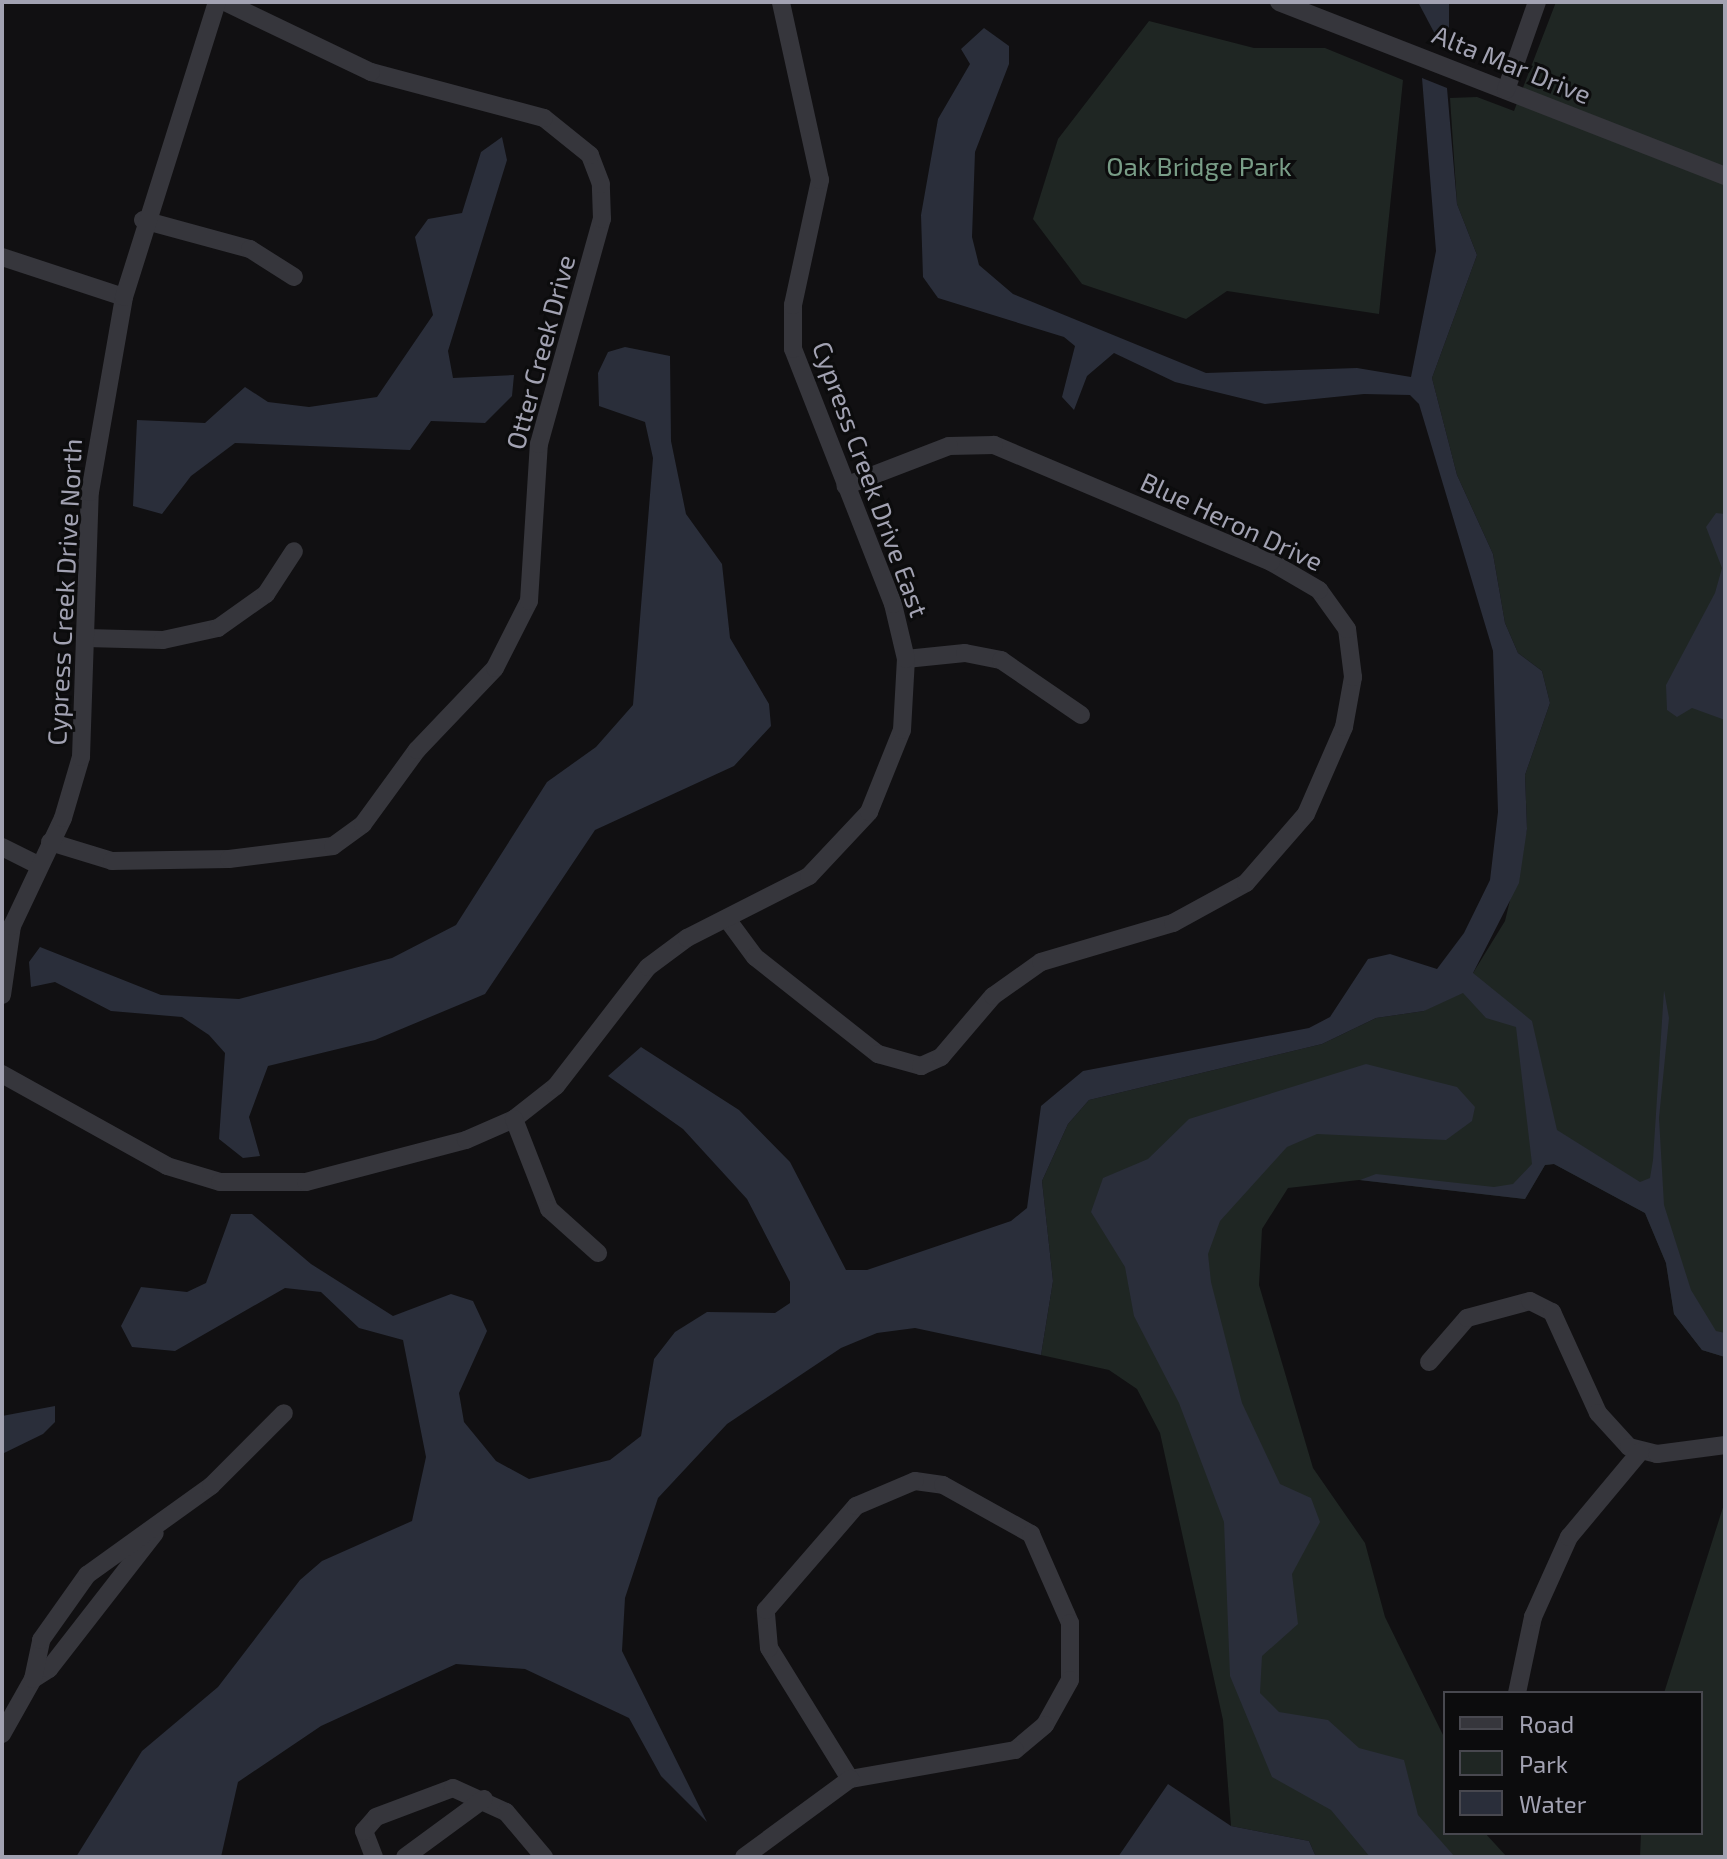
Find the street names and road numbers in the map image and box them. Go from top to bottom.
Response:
street label: Alta Mar Drive [1428,18,1596,110]
street label: Otter Creek Drive [499,251,581,453]
street label: Cypress Creek Drive East [807,337,935,621]
street label: Cypress Creek Drive North [40,438,88,746]
street label: Blue Heron Drive [1136,465,1328,577]

